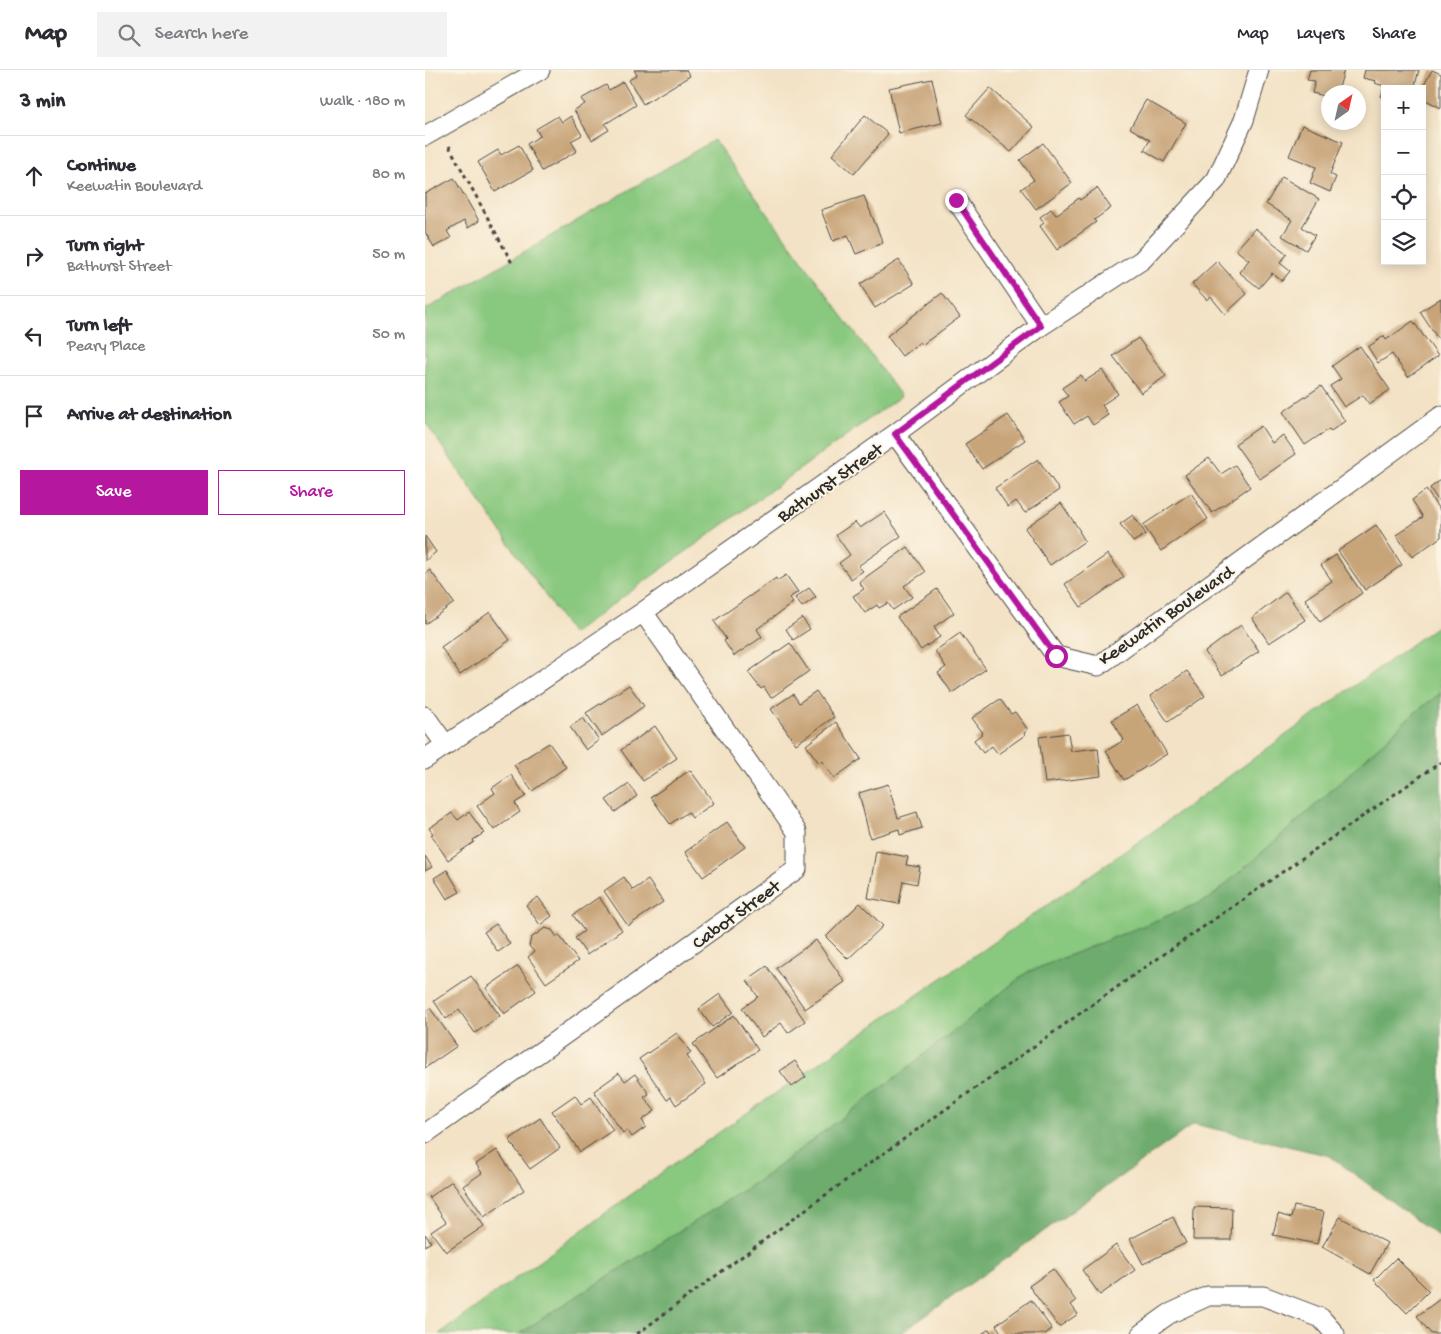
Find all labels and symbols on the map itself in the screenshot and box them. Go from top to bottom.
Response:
north arrow [1321,85,1366,130]
route end [945,189,968,212]
street label: Bathurst Street [773,438,890,529]
street label: Keewatin Boulevard [1095,560,1241,672]
route start [1045,645,1068,668]
street label: Cabot Street [688,875,788,956]

